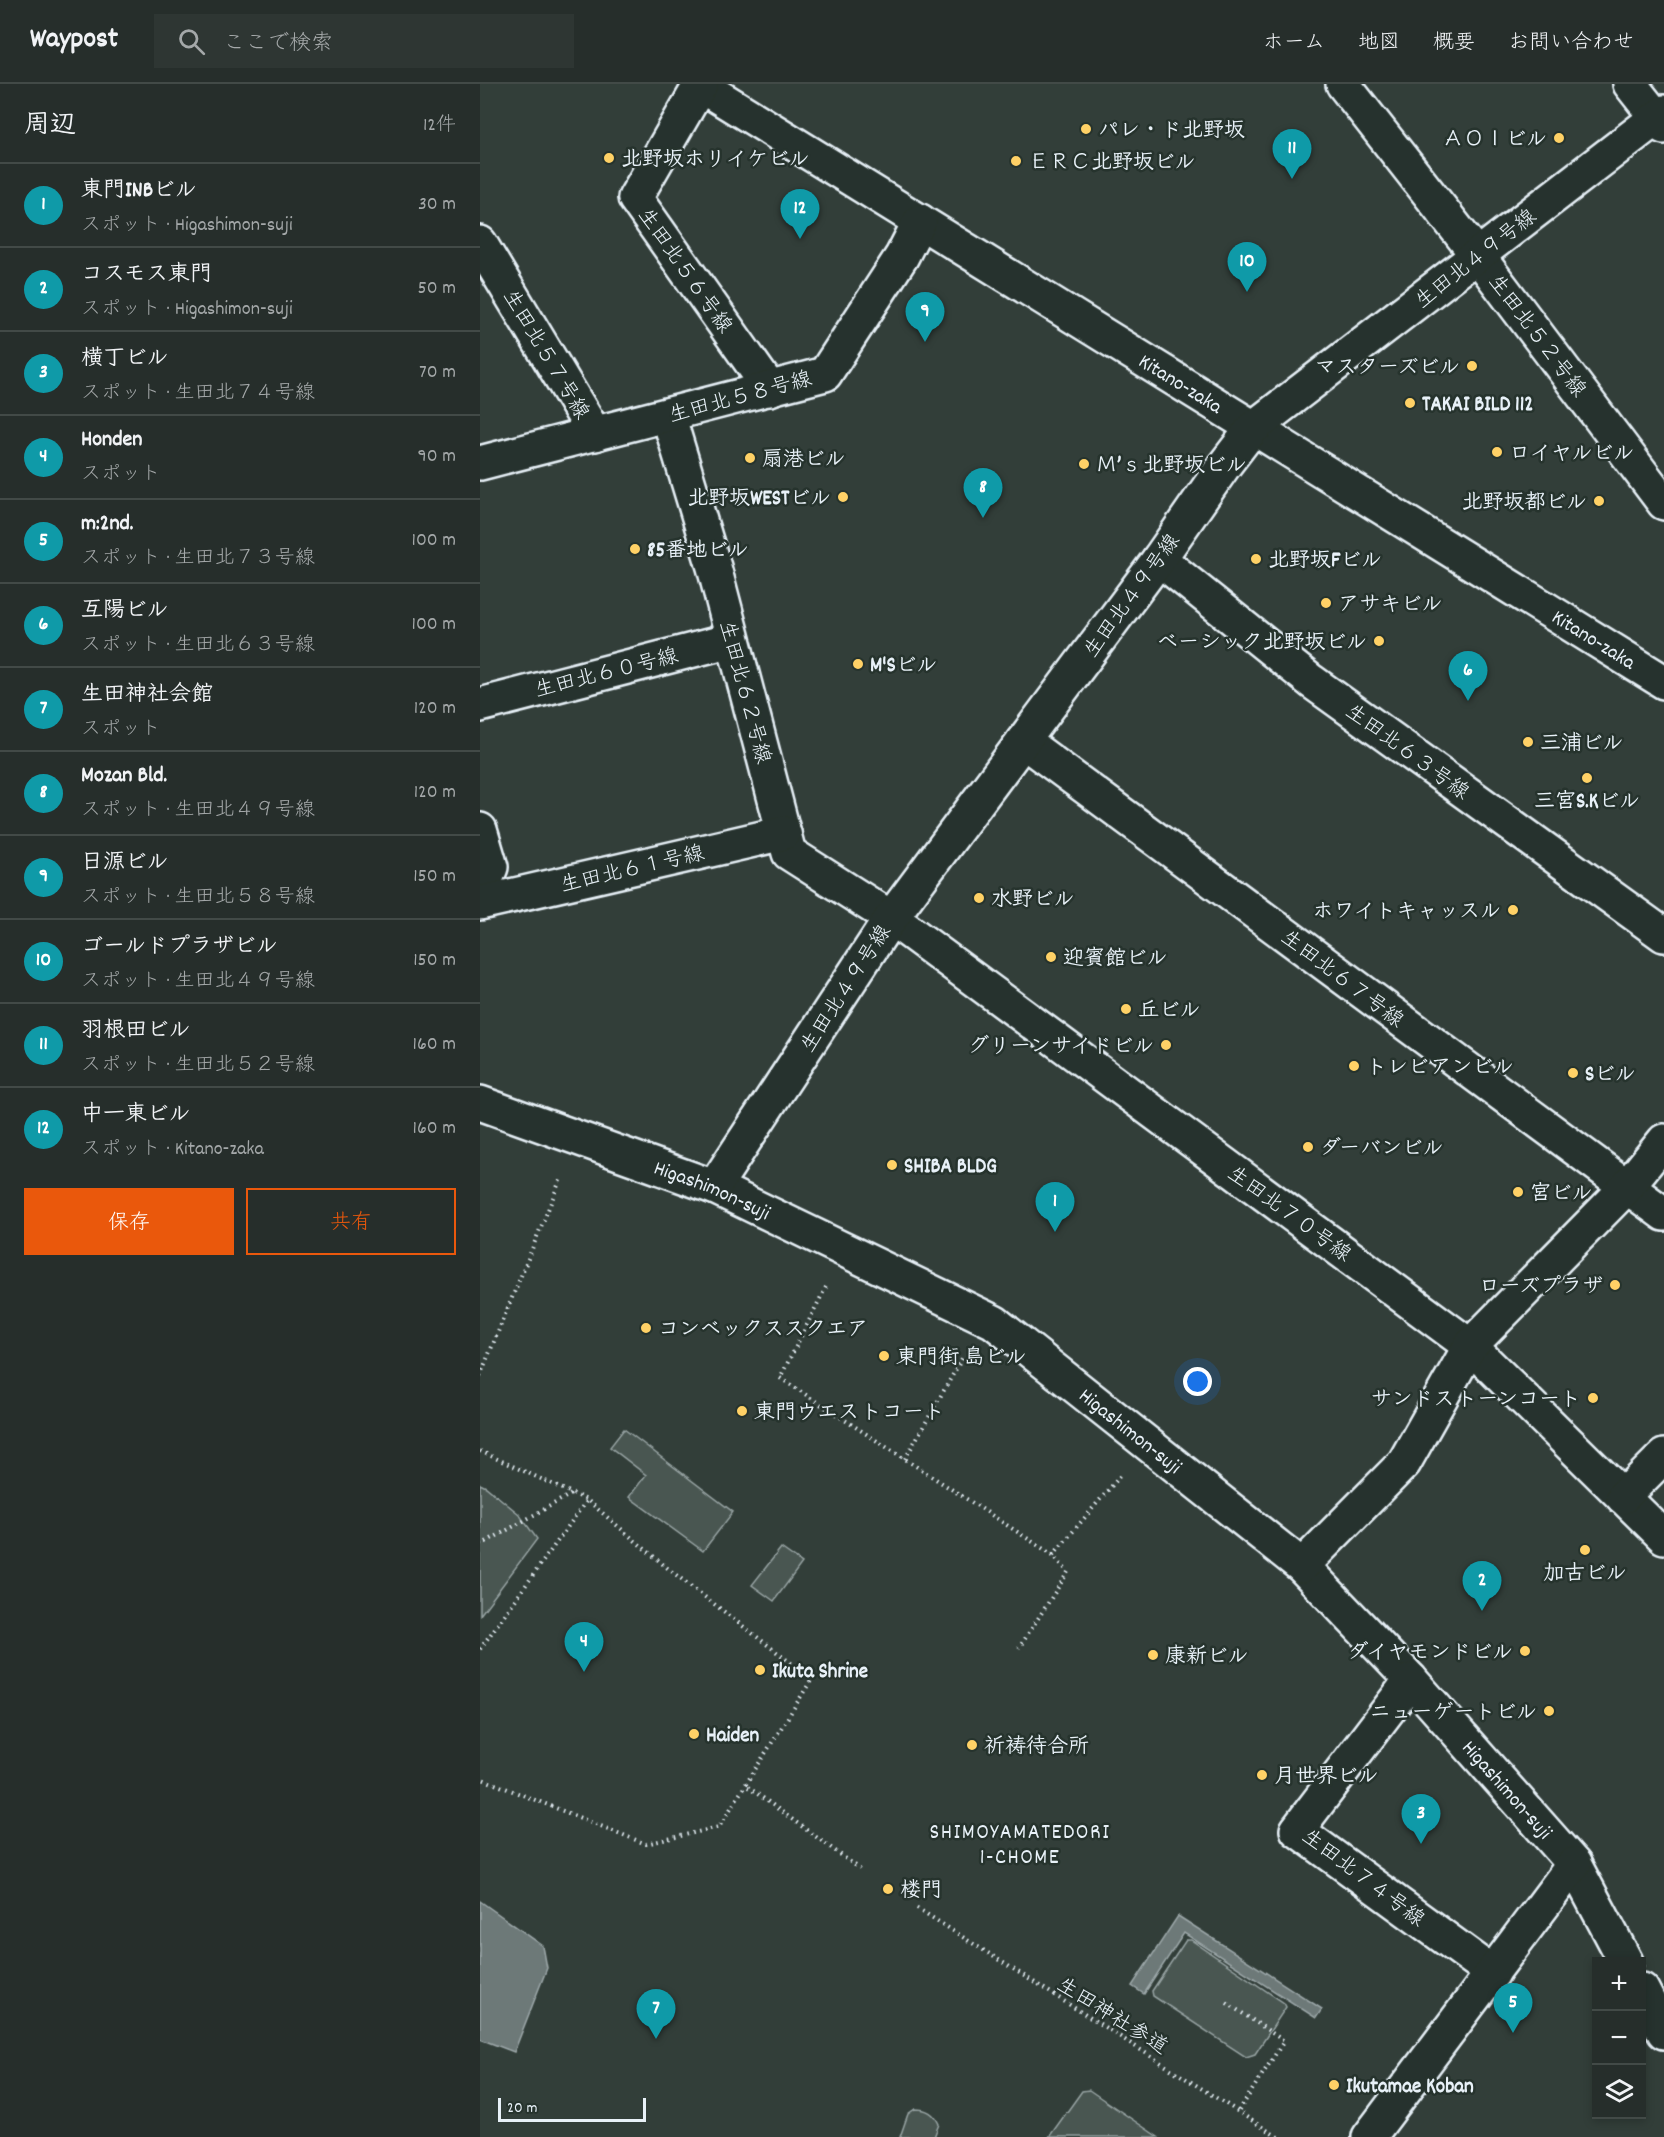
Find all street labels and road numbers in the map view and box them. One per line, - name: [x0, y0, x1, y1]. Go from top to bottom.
- street label: 生田北５６号線: [629, 203, 738, 341]
- street label: 生田北４９号線: [1410, 203, 1544, 317]
- street label: 生田北５２号線: [1479, 269, 1592, 405]
- street label: 生田北５７号線: [494, 285, 595, 426]
- street label: Kitano-zaka: [1132, 348, 1228, 424]
- street label: 生田北５８号線: [666, 365, 816, 432]
- street label: 生田北４９号線: [1078, 528, 1189, 665]
- street label: Kitano-zaka: [1545, 604, 1641, 679]
- street label: 生田北６２号線: [710, 618, 777, 768]
- street label: 生田北６０号線: [532, 643, 682, 707]
- street label: 生田北６３号線: [1338, 698, 1475, 809]
- street label: 生田北６１号線: [558, 840, 708, 902]
- street label: 生田北４９号線: [795, 920, 900, 1059]
- street label: 生田北６７号線: [1273, 924, 1409, 1037]
- street label: Higashimon-suji: [649, 1155, 775, 1230]
- street label: 生田北７０号線: [1220, 1160, 1357, 1271]
- street label: Higashimon-suji: [1071, 1382, 1187, 1483]
- street label: Higashimon-suji: [1453, 1735, 1558, 1848]
- street label: 生田北７４号線: [1294, 1823, 1430, 1936]
- street label: 生田神社参道: [1050, 1971, 1173, 2064]

